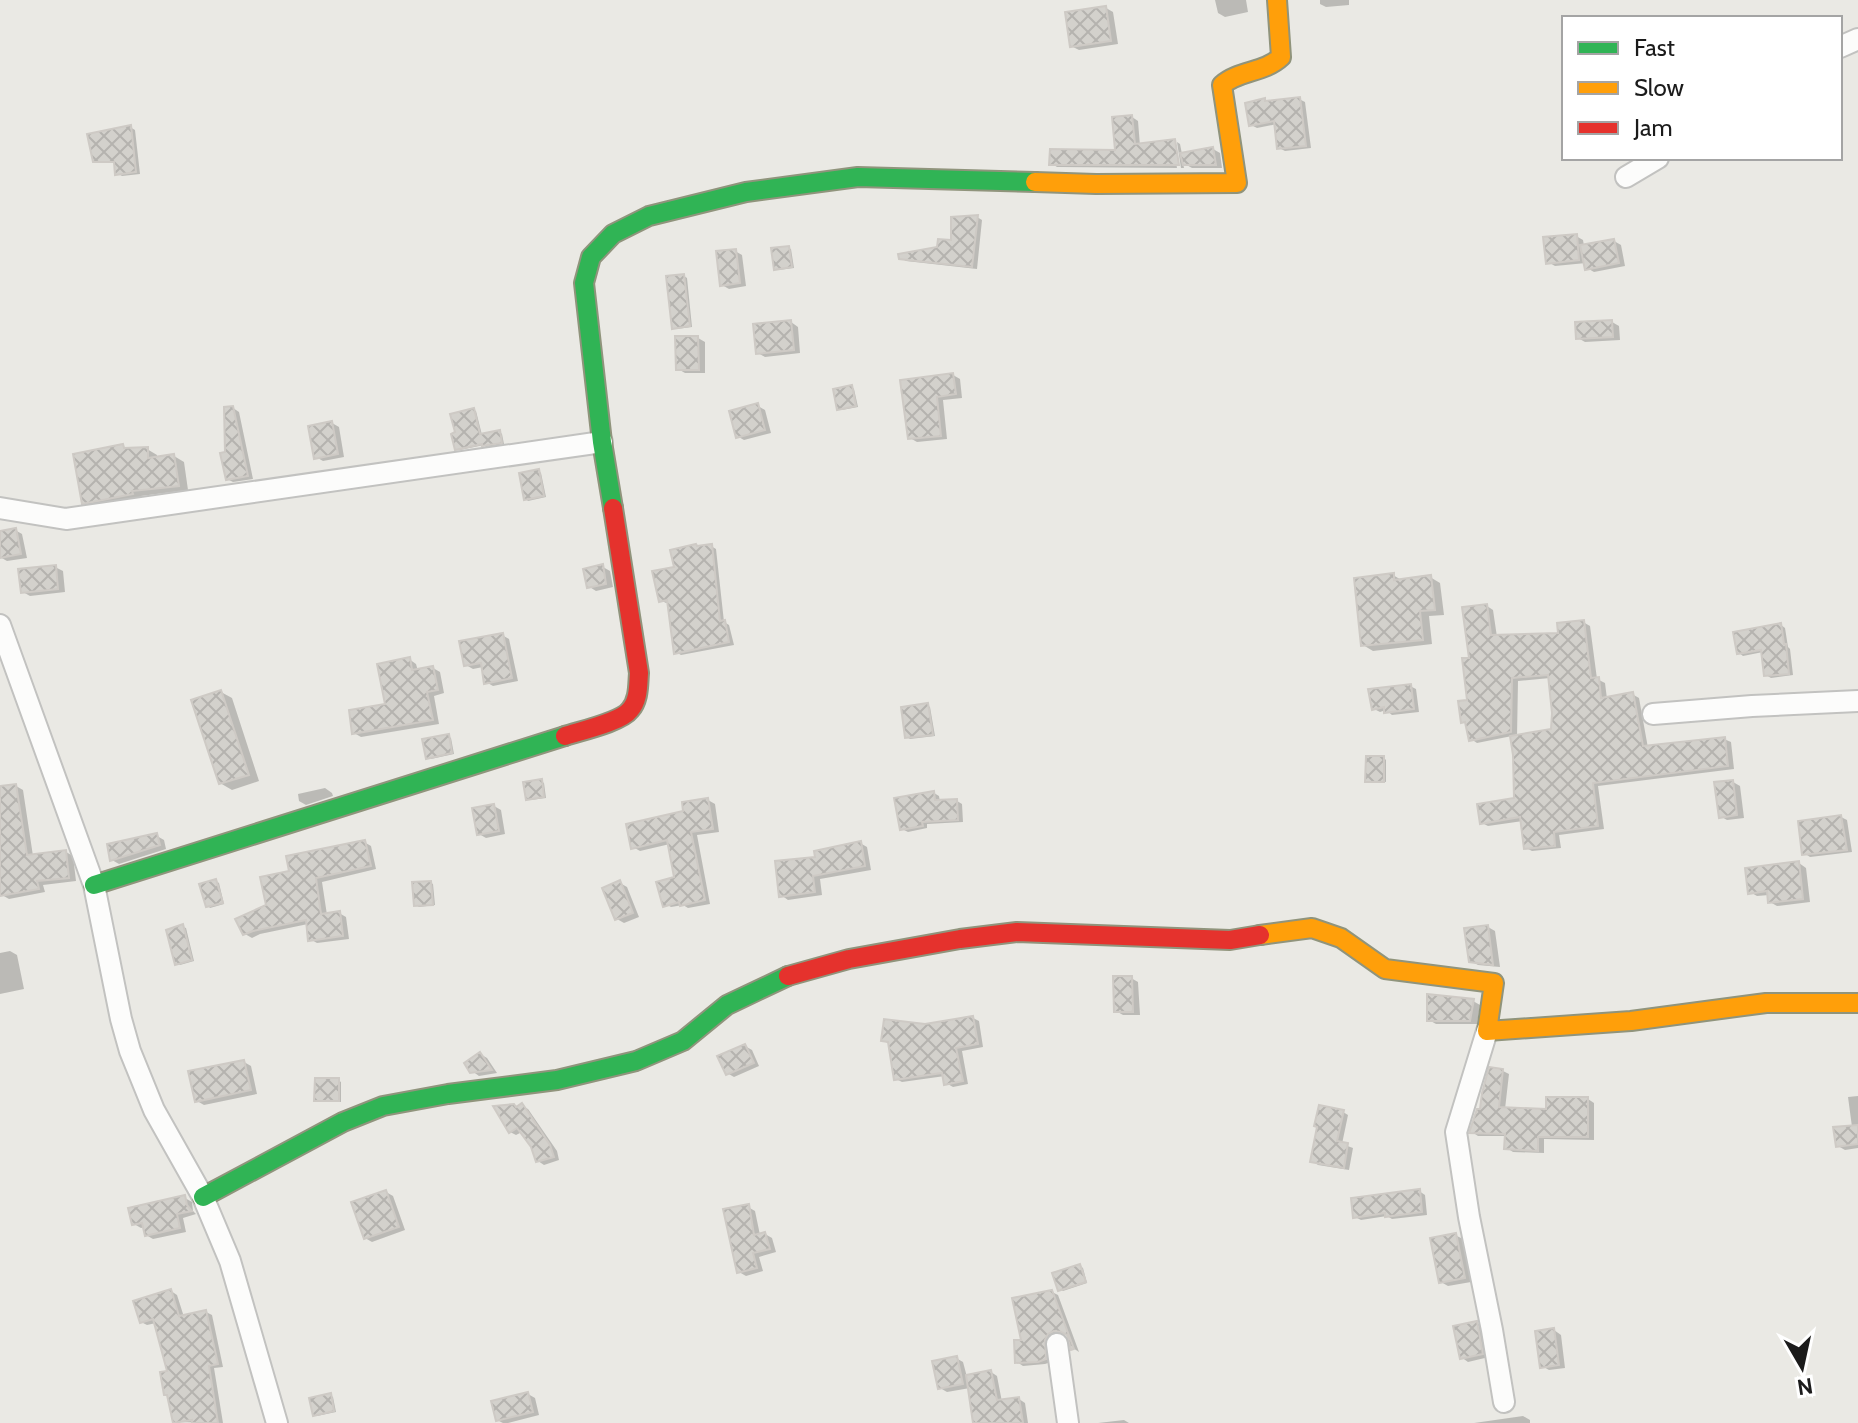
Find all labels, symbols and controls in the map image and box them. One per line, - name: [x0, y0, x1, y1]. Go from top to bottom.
- legend: [1562, 16, 1842, 160]
- text: Fast: [1634, 33, 1675, 62]
- text: Slow: [1634, 73, 1684, 102]
- text: Jam: [1633, 113, 1672, 142]
- north arrow: [1762, 1327, 1842, 1407]
- text: N: [1795, 1372, 1815, 1401]

